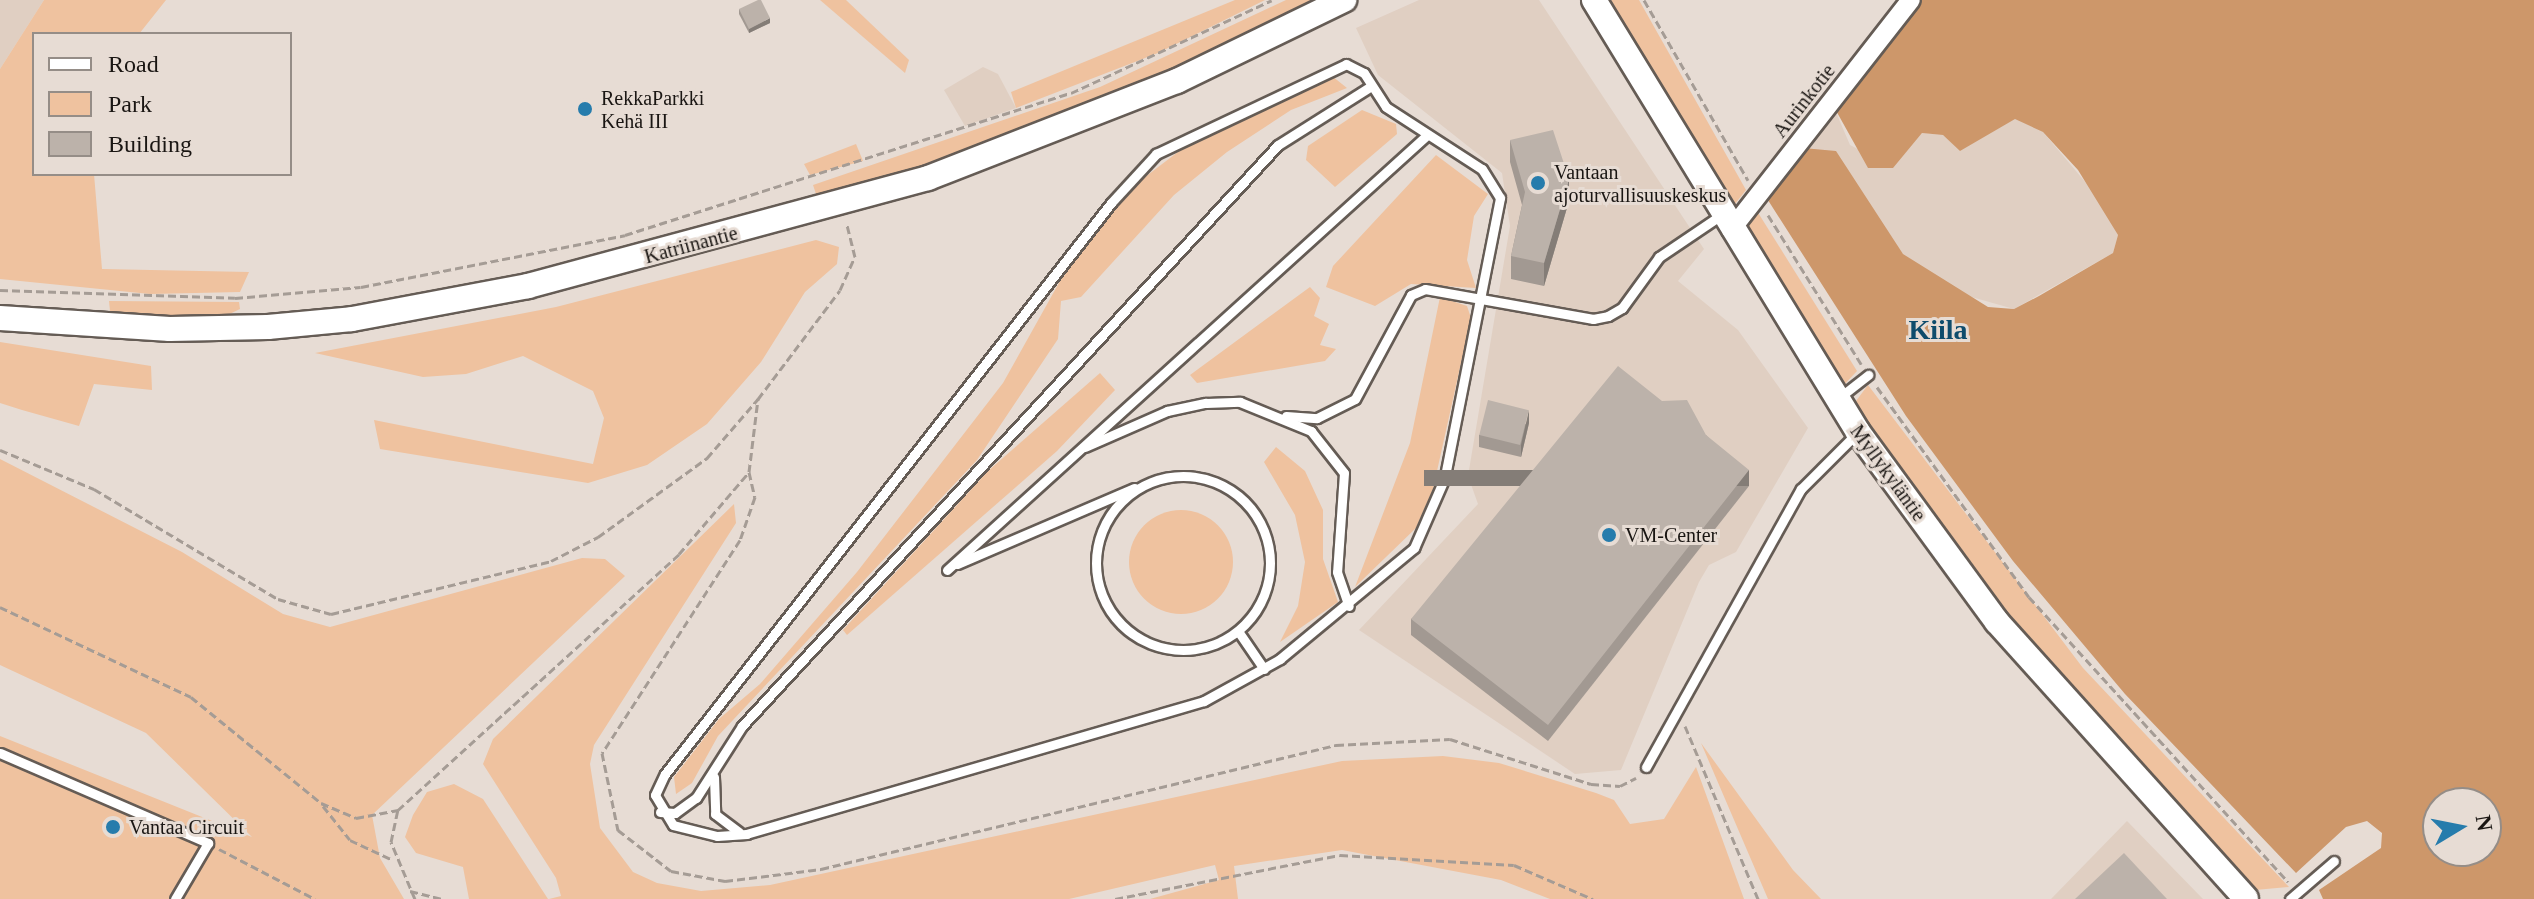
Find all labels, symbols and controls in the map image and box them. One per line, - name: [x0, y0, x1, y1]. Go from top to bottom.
- legend: [32, 32, 292, 176]
- text: Road: [108, 51, 159, 77]
- street label: Aurinkotie: [1768, 59, 1840, 143]
- place label: RekkaParkki Kehä III: [601, 86, 704, 133]
- text: Park: [108, 91, 152, 117]
- marker: RekkaParkki Kehä III: [576, 100, 594, 118]
- text: Building: [108, 131, 192, 157]
- place label: Vantaan ajoturvallisuuskeskus: [1554, 160, 1726, 207]
- marker: Vantaan ajoturvallisuuskeskus: [1529, 174, 1547, 192]
- street label: Katriinantie: [642, 221, 740, 269]
- district label: Kiila: [1908, 313, 1968, 347]
- street label: Myllykyläntie: [1845, 420, 1931, 526]
- place label: VM-Center: [1625, 523, 1717, 547]
- marker: VM-Center: [1600, 526, 1618, 544]
- north arrow: [2422, 787, 2502, 867]
- text: N: [2470, 813, 2498, 833]
- place label: Vantaa Circuit: [129, 815, 244, 839]
- marker: Vantaa Circuit: [104, 818, 122, 836]

